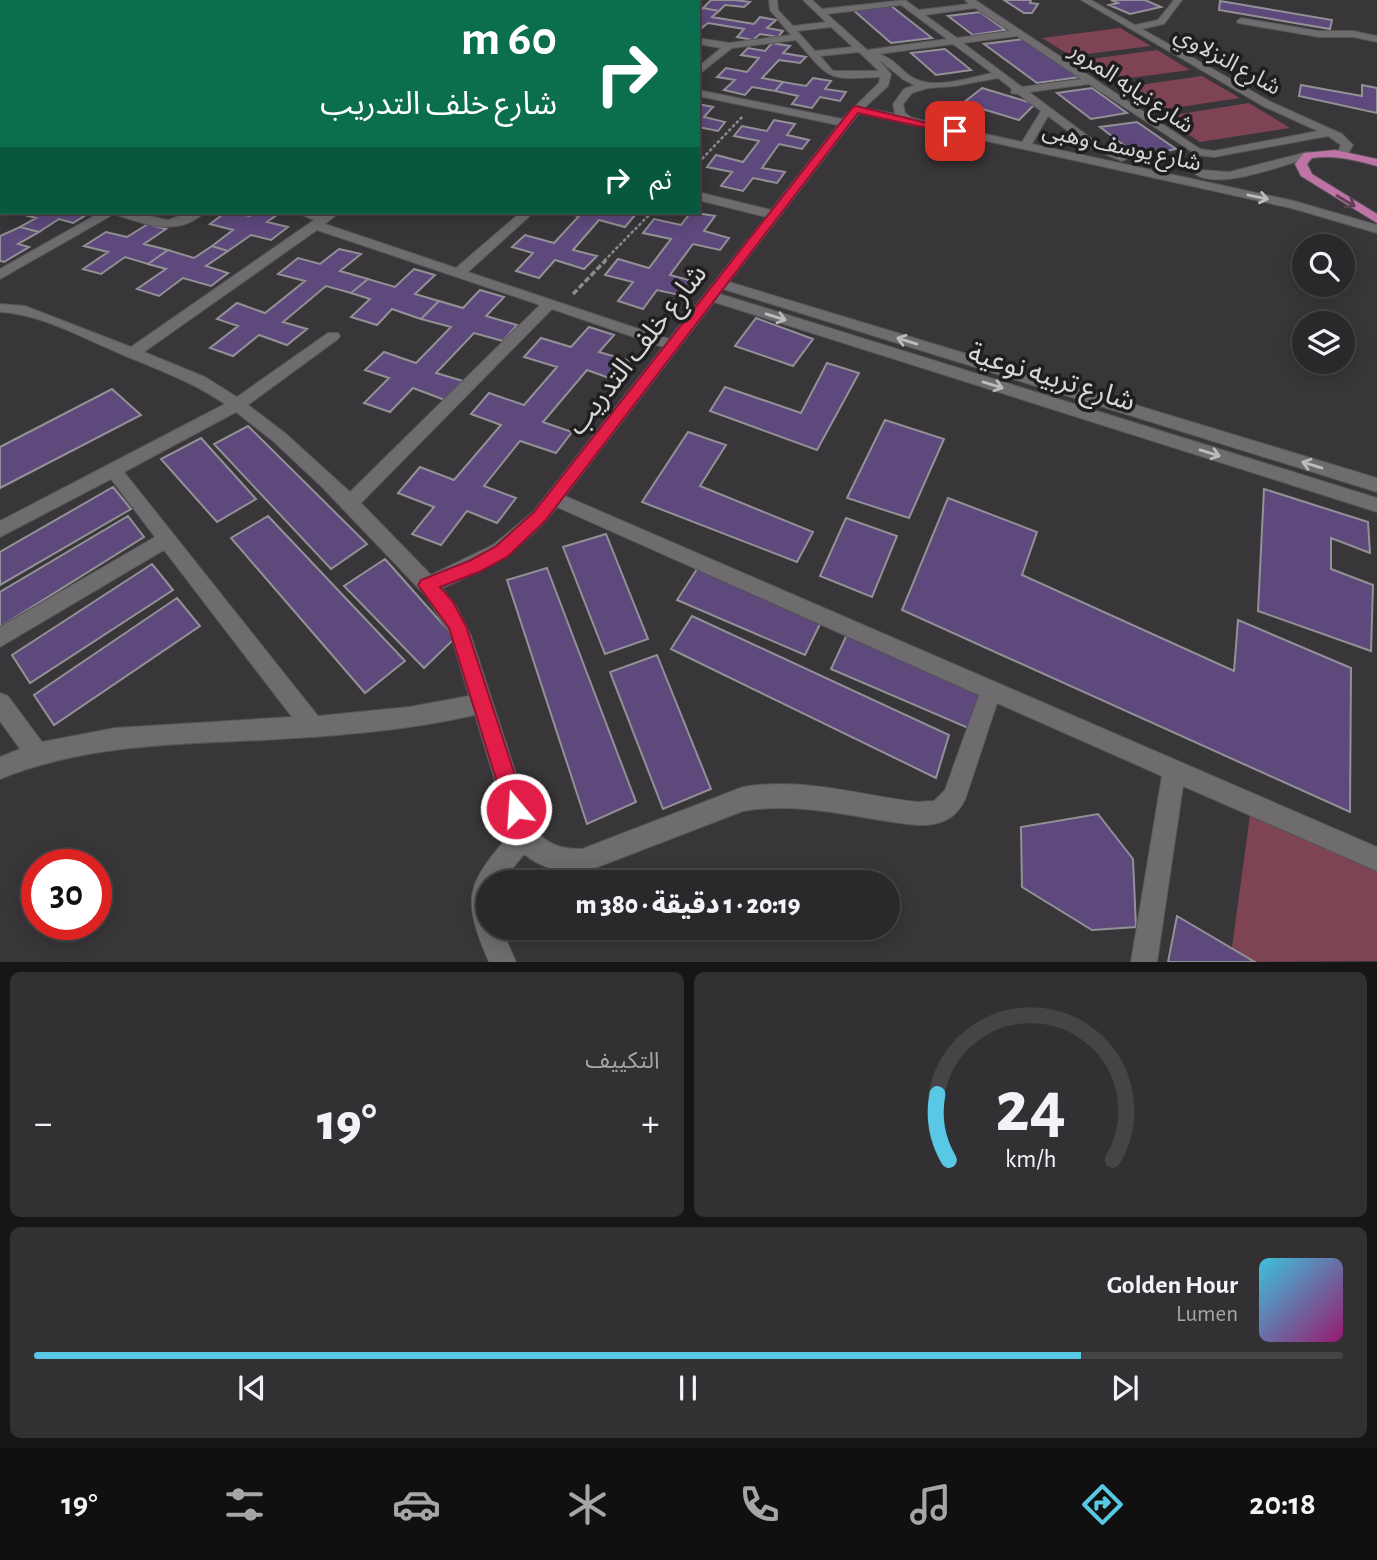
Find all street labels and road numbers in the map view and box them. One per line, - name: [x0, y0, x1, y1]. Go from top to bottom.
- street label: شارع النزلاوي: [1168, 23, 1284, 104]
- street label: شارع نيابه المرور: [1062, 38, 1197, 141]
- street label: شارع يوسف وهبى: [1039, 119, 1203, 179]
- street label: شارع خلف التدريب: [563, 260, 716, 444]
- street label: شارع تربيه نوعية: [963, 339, 1138, 421]

